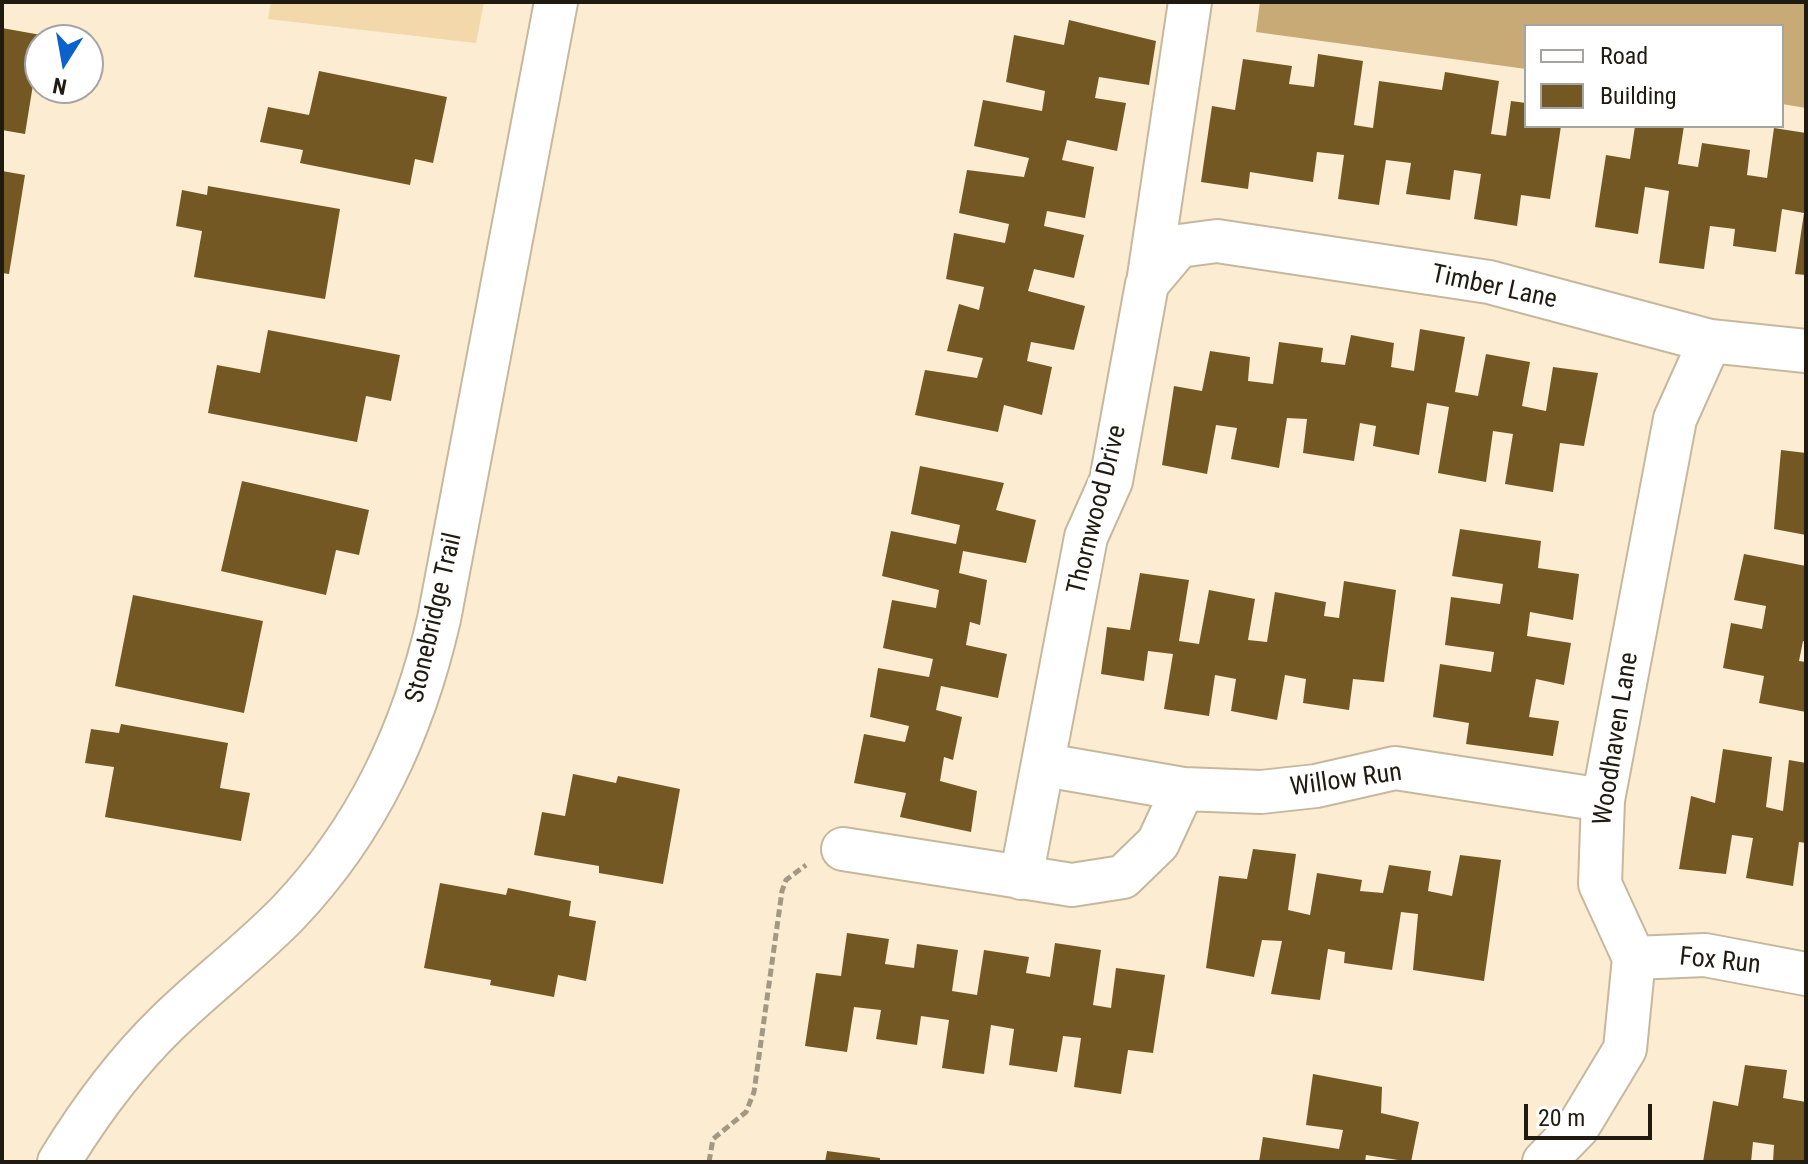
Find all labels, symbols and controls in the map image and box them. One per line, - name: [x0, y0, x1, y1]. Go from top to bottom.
- north arrow: [24, 24, 104, 104]
- legend: [1524, 24, 1784, 128]
- text: Road: [1600, 42, 1648, 70]
- text: N: [51, 73, 69, 100]
- text: Building: [1600, 82, 1677, 110]
- street label: Timber Lane: [1428, 259, 1560, 317]
- street label: Thornwood Drive: [1062, 422, 1134, 598]
- street label: Stonebridge Trail: [400, 530, 470, 706]
- street label: Woodhaven Lane: [1588, 650, 1646, 828]
- street label: Willow Run: [1288, 758, 1404, 804]
- street label: Fox Run: [1678, 942, 1762, 982]
- scale bar: [1528, 1088, 1656, 1138]
- text: 20 m: [1538, 1104, 1585, 1132]

